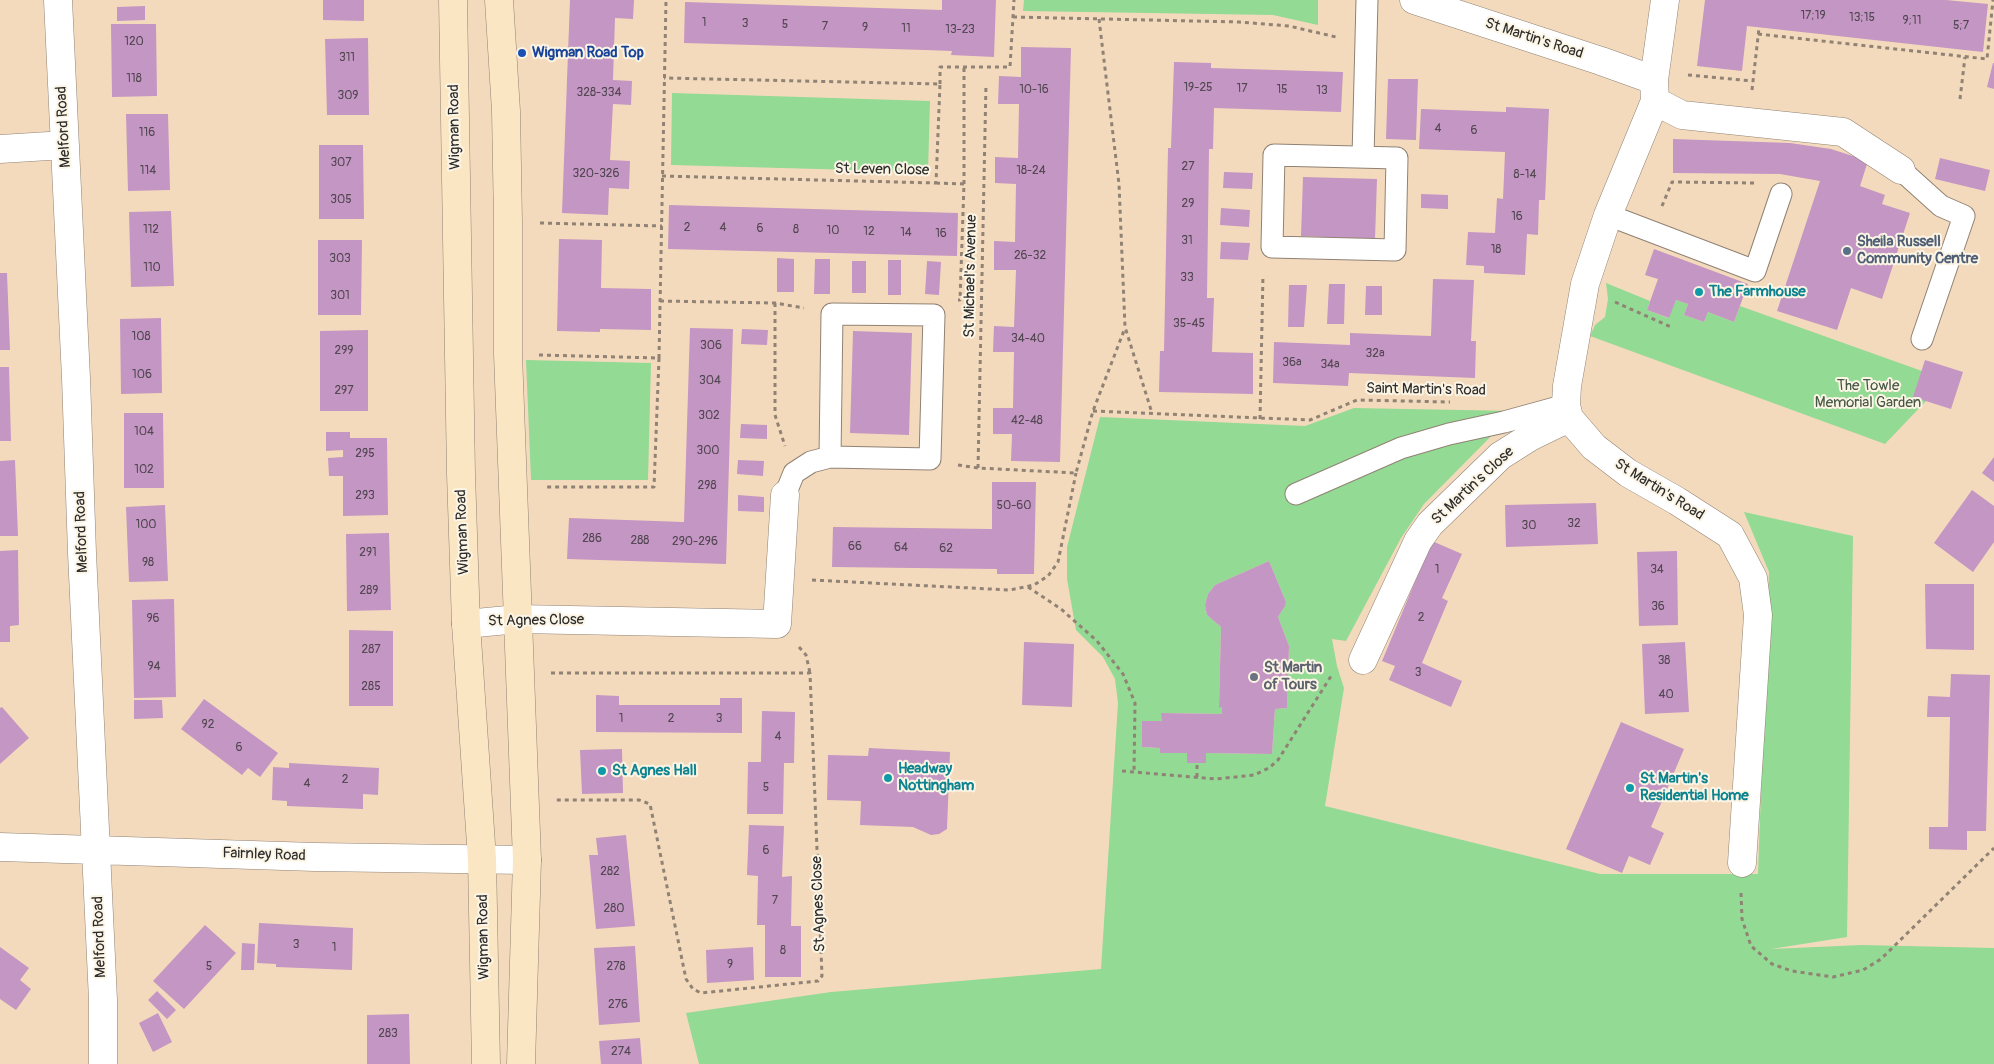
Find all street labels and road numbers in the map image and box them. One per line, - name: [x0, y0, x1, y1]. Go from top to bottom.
- street label: St Martin's Road: [1483, 15, 1585, 63]
- street label: Wigman Road: [445, 84, 465, 170]
- street label: Melford Road: [53, 86, 75, 168]
- street label: St Leven Close: [835, 160, 929, 180]
- street label: St Michael's Avenue: [961, 214, 981, 338]
- street label: Saint Martin's Road: [1366, 380, 1486, 400]
- street label: St Martin's Close: [1428, 443, 1518, 529]
- street label: St Martin's Road: [1611, 455, 1707, 525]
- street label: Wigman Road: [453, 489, 473, 575]
- street label: Melford Road: [72, 491, 92, 573]
- street label: St Agnes Close: [488, 611, 584, 631]
- street label: Fairnley Road: [222, 845, 306, 865]
- street label: St Agnes Close: [808, 856, 830, 952]
- street label: Wigman Road: [474, 894, 494, 980]
- street label: Melford Road: [90, 896, 110, 978]

